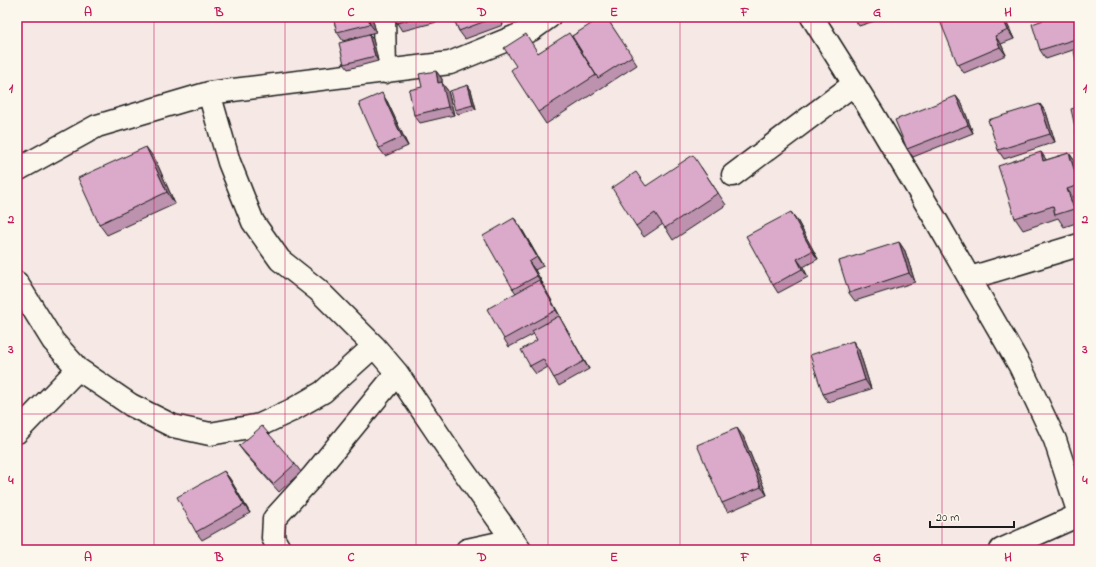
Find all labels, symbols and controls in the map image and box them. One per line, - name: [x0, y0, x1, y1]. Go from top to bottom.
- text: A: [84, 3, 92, 22]
- text: B: [214, 3, 224, 22]
- text: C: [347, 3, 355, 22]
- text: D: [476, 3, 487, 22]
- text: E: [610, 3, 618, 22]
- text: F: [740, 3, 750, 22]
- text: G: [873, 3, 881, 22]
- text: H: [1004, 3, 1012, 22]
- text: 1: [9, 79, 14, 98]
- text: 1: [1083, 79, 1088, 98]
- text: 2: [7, 210, 15, 229]
- text: 2: [1081, 210, 1089, 229]
- text: 3: [7, 340, 14, 359]
- text: 3: [1081, 340, 1088, 359]
- text: 4: [7, 471, 14, 490]
- text: 4: [1081, 471, 1088, 490]
- scale bar: [930, 503, 1014, 529]
- text: 20 m: [936, 509, 959, 527]
- text: A: [84, 548, 92, 567]
- text: B: [214, 548, 224, 567]
- text: C: [347, 548, 355, 567]
- text: D: [476, 548, 487, 567]
- text: E: [610, 548, 618, 567]
- text: F: [740, 548, 750, 567]
- text: G: [873, 548, 881, 567]
- text: H: [1004, 548, 1012, 567]

